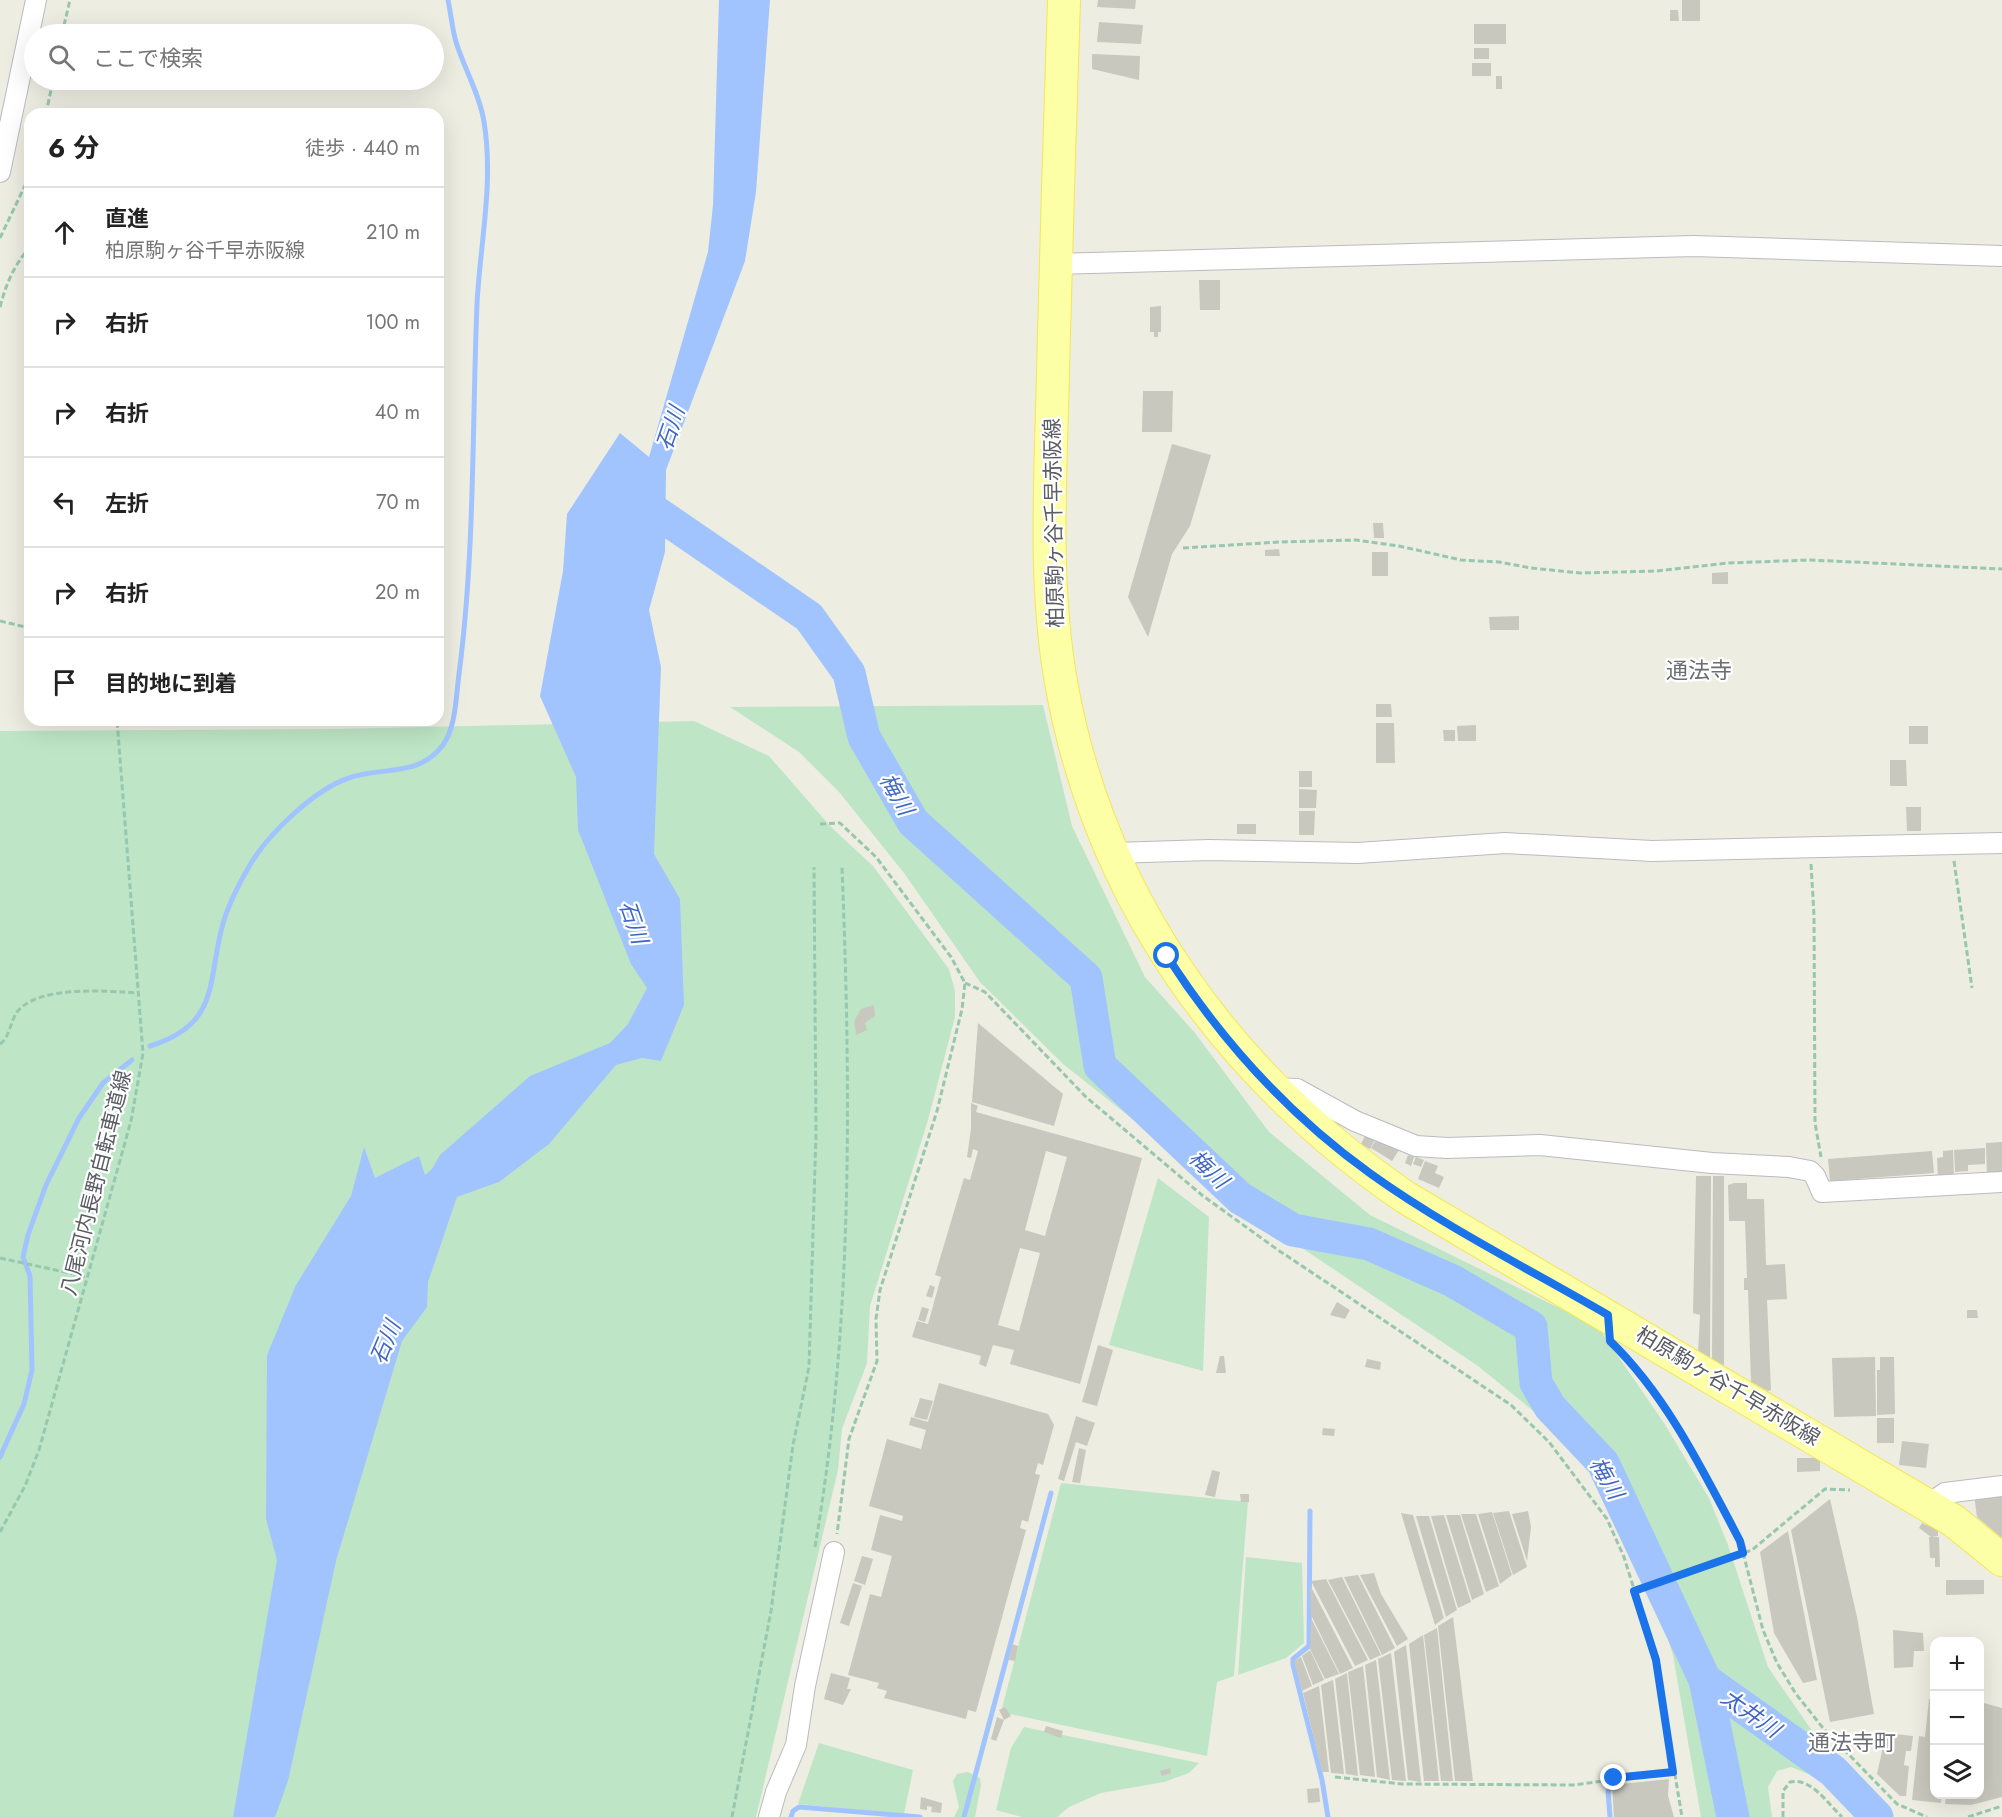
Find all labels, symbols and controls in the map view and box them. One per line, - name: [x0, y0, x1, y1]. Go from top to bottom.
- search box: [24, 24, 444, 90]
- icon: search: [45, 41, 78, 74]
- text: ここで検索: [93, 42, 203, 74]
- text: 6 分: [48, 129, 99, 167]
- text: 徒歩 · 440 m: [305, 134, 420, 163]
- text: 直進: [105, 202, 149, 234]
- icon: ahead: [48, 216, 81, 249]
- text: 210 m: [366, 218, 420, 247]
- text: 柏原駒ヶ谷千早赤阪線: [105, 236, 305, 265]
- icon: right: [48, 306, 81, 339]
- text: 右折: [105, 307, 149, 339]
- text: 100 m: [365, 308, 420, 337]
- icon: right: [48, 396, 81, 429]
- text: 右折: [105, 397, 149, 429]
- text: 40 m: [375, 398, 420, 427]
- water label: 石川: [648, 400, 693, 454]
- street label: 柏原駒ヶ谷千早赤阪線: [1037, 418, 1071, 628]
- icon: left: [48, 486, 81, 519]
- text: 左折: [105, 487, 149, 519]
- text: 70 m: [376, 488, 420, 517]
- icon: right: [48, 576, 81, 609]
- text: 右折: [105, 577, 149, 609]
- text: 20 m: [375, 578, 420, 607]
- district label: 通法寺: [1666, 654, 1732, 686]
- icon: arrive: [48, 666, 81, 699]
- text: 目的地に到着: [105, 667, 237, 699]
- water label: 梅川: [872, 767, 923, 823]
- water label: 石川: [612, 896, 657, 950]
- route start: [1153, 942, 1179, 968]
- street label: 八尾河内長野自転車道線: [54, 1067, 138, 1299]
- water label: 梅川: [1182, 1142, 1237, 1197]
- water label: 石川: [362, 1314, 409, 1369]
- street label: 柏原駒ヶ谷千早赤阪線: [1630, 1319, 1826, 1453]
- water label: 梅川: [1582, 1451, 1633, 1507]
- map controls: [1930, 1637, 1984, 1799]
- button: +: [1930, 1637, 1984, 1691]
- water label: 太井川: [1715, 1681, 1789, 1746]
- button: −: [1930, 1691, 1984, 1745]
- district label: 通法寺町: [1808, 1726, 1896, 1758]
- button: layers: [1930, 1745, 1984, 1799]
- route end: [1600, 1764, 1626, 1790]

